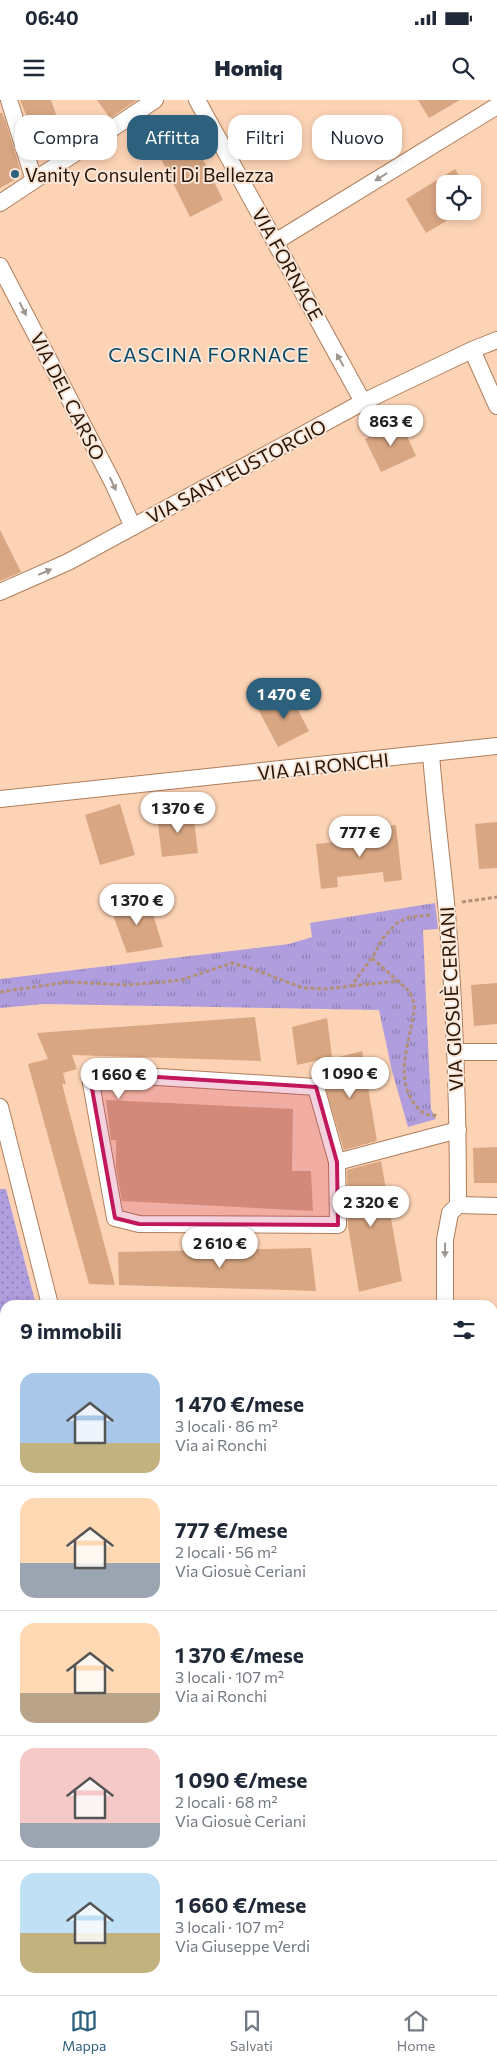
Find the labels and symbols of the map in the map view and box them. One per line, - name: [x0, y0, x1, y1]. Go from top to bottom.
- place label: Vanity Consulenti Di Bellezza: [25, 163, 274, 186]
- marker: Vanity Consulenti Di Bellezza: [9, 168, 21, 180]
- one-way arrow: [374, 172, 387, 182]
- street label: VIA FORNACE: [248, 204, 328, 324]
- one-way arrow: [18, 302, 27, 316]
- street label: VIA DEL CARSO: [26, 328, 110, 464]
- district label: CASCINA FORNACE: [108, 342, 310, 366]
- one-way arrow: [336, 352, 344, 367]
- pin: 863 €: [356, 404, 426, 447]
- street label: VIA SANT'EUSTORGIO: [142, 414, 330, 528]
- one-way arrow: [110, 477, 118, 491]
- one-way arrow: [38, 568, 52, 576]
- pin: 1 470 €: [238, 678, 330, 720]
- street label: VIA AI RONCHI: [256, 748, 390, 784]
- pin: 1 370 €: [132, 792, 224, 834]
- pin: 777 €: [325, 816, 395, 858]
- pin: 1 370 €: [91, 884, 183, 926]
- street label: VIA GIOSUÈ CERIANI: [435, 906, 467, 1092]
- pin: 1 090 €: [304, 1056, 396, 1099]
- pin: 1 660 €: [73, 1058, 165, 1100]
- pin: 2 320 €: [325, 1186, 417, 1228]
- pin: 2 610 €: [174, 1226, 266, 1269]
- one-way arrow: [441, 1243, 449, 1259]

